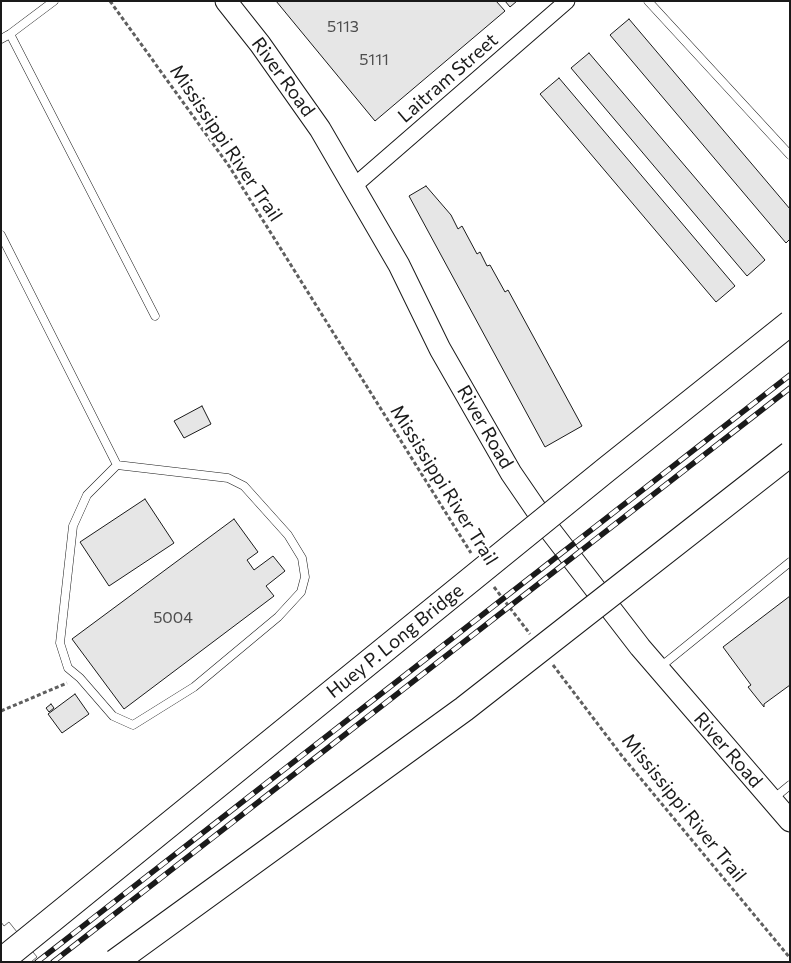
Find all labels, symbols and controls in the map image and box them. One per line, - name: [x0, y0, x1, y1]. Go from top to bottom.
- house number: 5113: [327, 17, 359, 37]
- street label: Laitram Street: [393, 28, 503, 128]
- street label: River Road: [247, 33, 319, 121]
- house number: 5111: [359, 50, 389, 70]
- street label: Mississippi River Trail: [165, 60, 287, 226]
- street label: River Road: [452, 381, 518, 473]
- street label: Mississippi River Trail: [386, 401, 502, 569]
- street label: Huey P. Long Bridge: [322, 579, 468, 703]
- house number: 5004: [153, 608, 193, 628]
- street label: River Road: [689, 708, 767, 792]
- street label: Mississippi River Trail: [617, 729, 751, 887]

